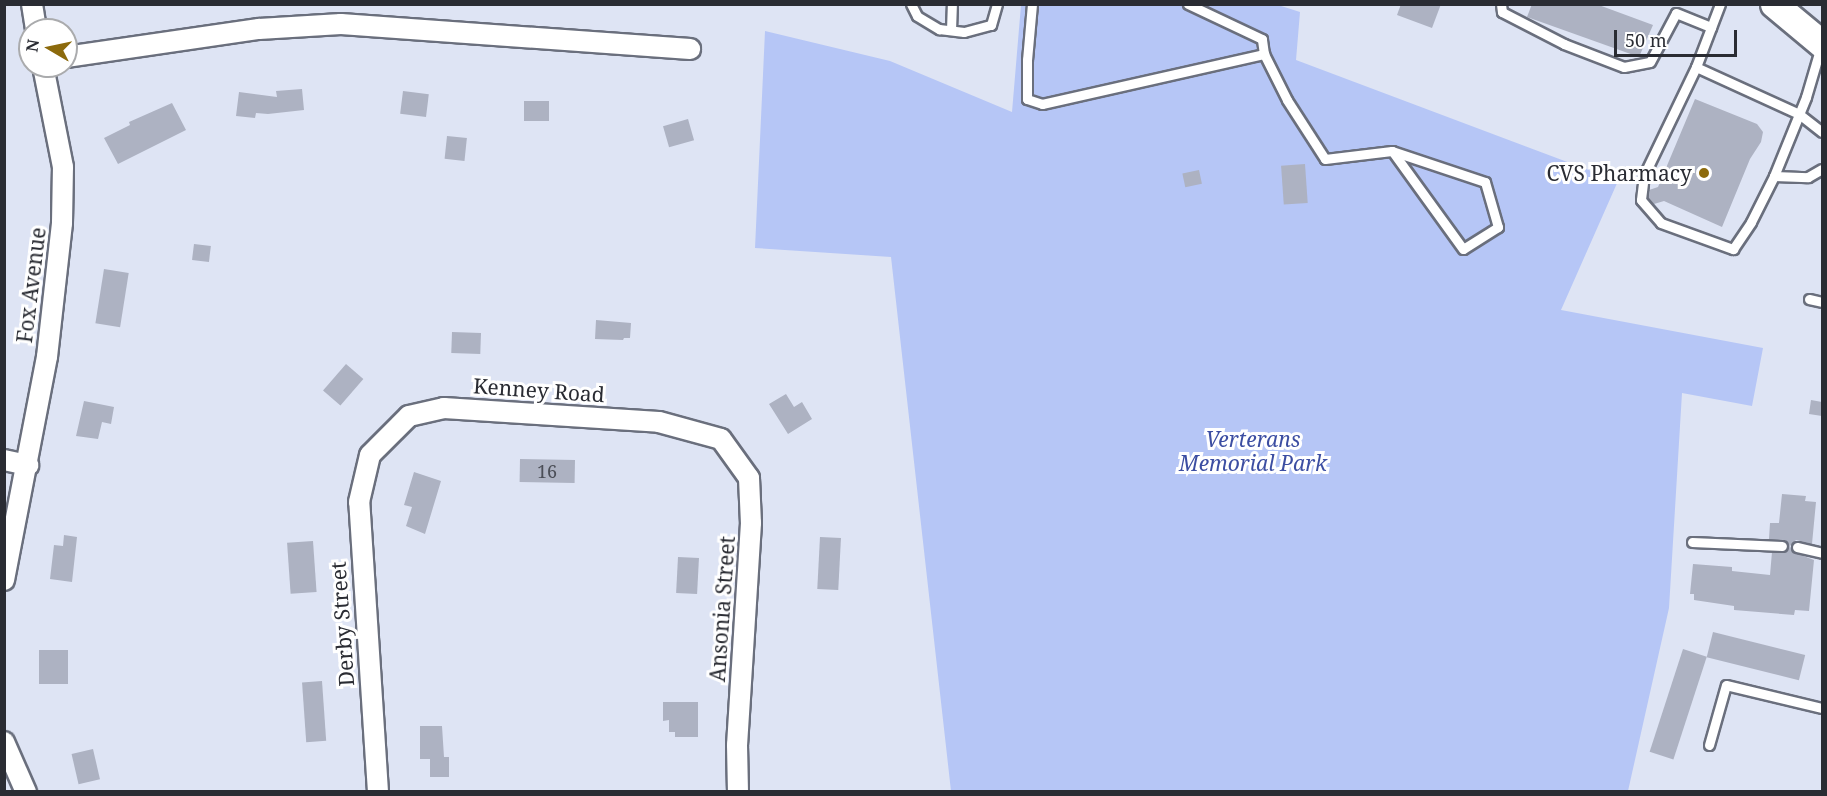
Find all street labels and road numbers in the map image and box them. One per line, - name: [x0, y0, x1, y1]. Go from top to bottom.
- street label: Fox Avenue: [11, 226, 51, 344]
- street label: Kenney Road: [472, 373, 606, 407]
- street label: Ansonia Street: [704, 535, 740, 683]
- street label: Derby Street: [325, 561, 359, 687]

